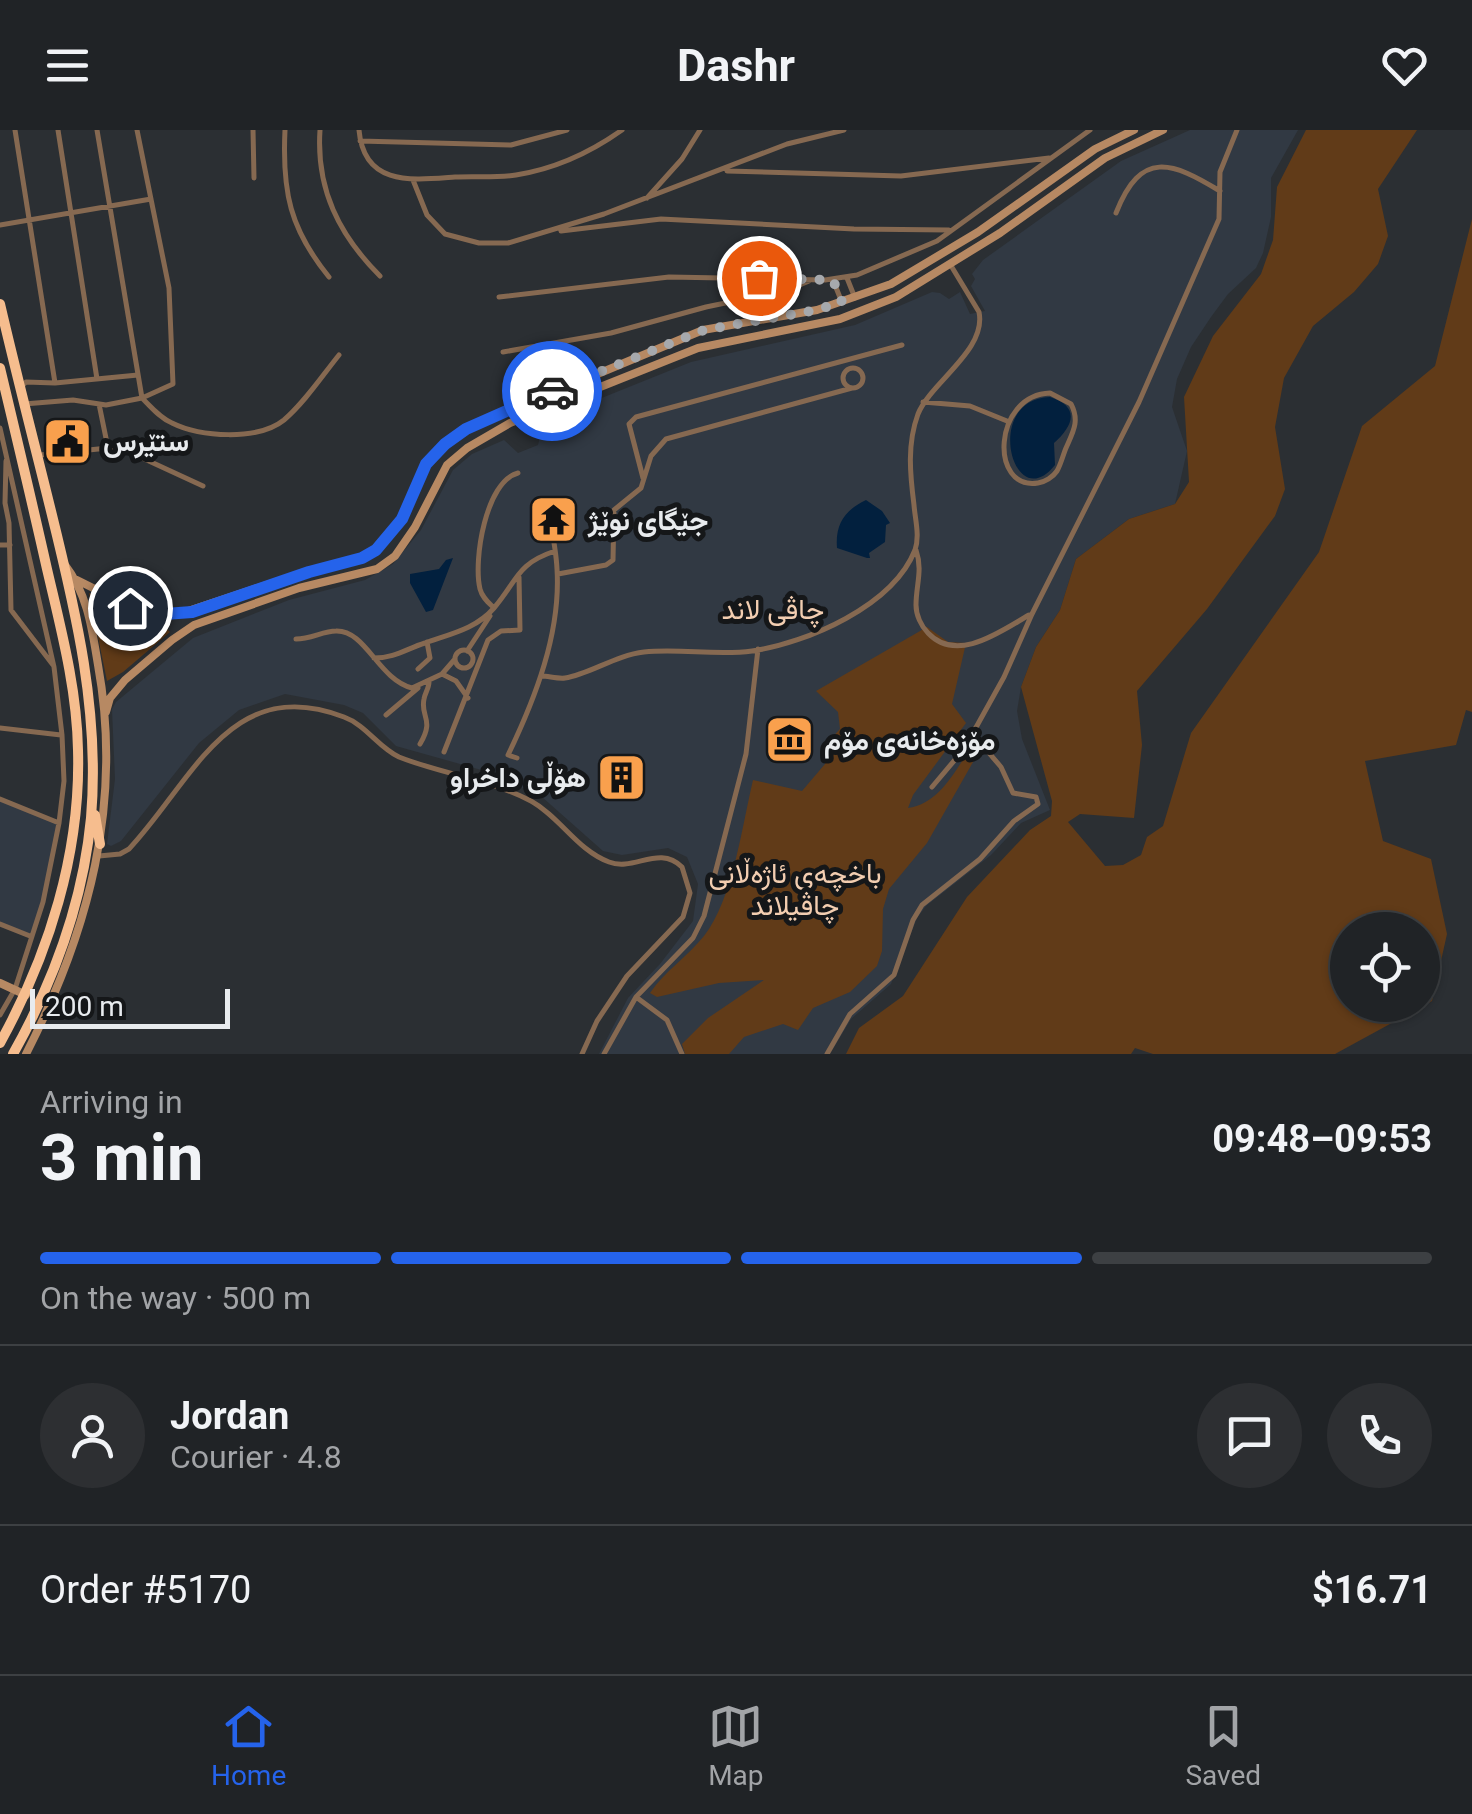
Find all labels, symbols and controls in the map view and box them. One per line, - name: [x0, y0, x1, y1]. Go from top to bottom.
- icon: menu: [40, 38, 95, 93]
- icon: heart: [1377, 38, 1432, 93]
- text: Dashr: [677, 39, 795, 92]
- pin: [717, 236, 802, 321]
- icon: bag: [732, 251, 787, 306]
- courier: [502, 341, 602, 441]
- icon: car: [525, 364, 580, 419]
- public building icon: ستێرس: [42, 415, 94, 467]
- place label: ستێرس: [103, 425, 189, 459]
- temple icon: جێگای نوێژ: [527, 494, 579, 546]
- place label: جێگای نوێژ: [587, 504, 708, 538]
- pin: [88, 566, 173, 651]
- icon: home: [103, 581, 158, 636]
- park label: چاڤی لاند: [722, 593, 824, 628]
- museum icon: مۆزەخانەی مۆم: [763, 714, 815, 766]
- place label: مۆزەخانەی مۆم: [824, 724, 996, 759]
- building icon: هۆڵی داخراو: [595, 751, 647, 803]
- place label: هۆڵی داخراو: [450, 761, 586, 795]
- park label: باخچەی ئاژەڵانی چاڤیلاند: [708, 857, 882, 924]
- map controls: [1330, 912, 1440, 1022]
- button: locate: [1330, 912, 1440, 1022]
- scale bar: [30, 984, 230, 1028]
- text: 200 m: [45, 990, 124, 1023]
- text: Arriving in: [40, 1083, 183, 1121]
- text: 09:48–09:53: [1212, 1117, 1432, 1161]
- text: 3 min: [40, 1120, 203, 1196]
- text: On the way · 500 m: [40, 1279, 311, 1317]
- button: person: [40, 1383, 145, 1488]
- button: chat: [1197, 1383, 1302, 1488]
- button: phone: [1327, 1383, 1432, 1488]
- text: Jordan: [170, 1394, 289, 1438]
- text: Courier · 4.8: [170, 1438, 342, 1476]
- text: Order #5170: [40, 1568, 251, 1612]
- text: $16.71: [1312, 1568, 1432, 1612]
- tab: Home: [211, 1699, 286, 1792]
- tab: Map: [708, 1699, 764, 1792]
- tab: Saved: [1185, 1699, 1261, 1792]

